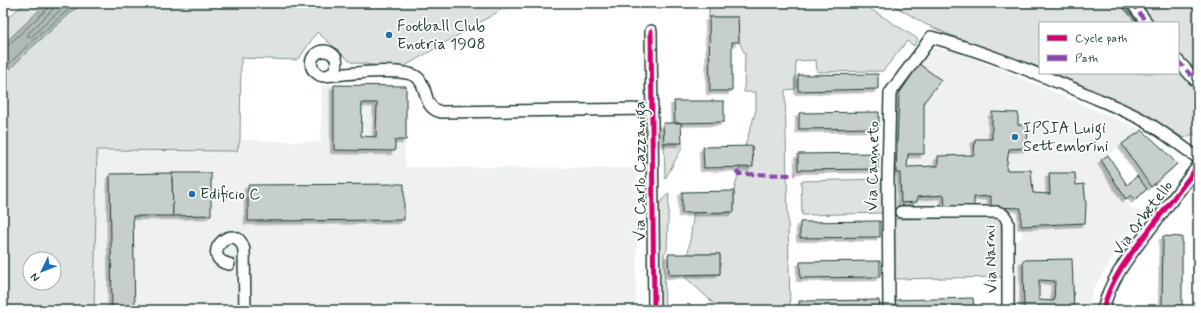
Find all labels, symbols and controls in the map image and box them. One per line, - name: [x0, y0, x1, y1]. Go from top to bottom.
- place label: Football Club Enotria 1908: [397, 16, 485, 55]
- legend: [1039, 22, 1179, 74]
- marker: Football Club Enotria 1908: [384, 30, 394, 40]
- text: Cycle path: [1075, 31, 1127, 47]
- text: Path: [1075, 51, 1098, 67]
- street label: Via Carlo Cazzaniga: [630, 101, 652, 241]
- place label: IPSIA Luigi Settembrini: [1023, 118, 1109, 157]
- street label: Via Canneto: [862, 121, 884, 211]
- marker: IPSIA Luigi Settembrini: [1010, 132, 1020, 142]
- street label: Via Orbetello: [1108, 176, 1178, 260]
- place label: Edificio C: [200, 184, 261, 205]
- marker: Edificio C: [187, 189, 197, 199]
- street label: Via Narni: [979, 224, 1003, 293]
- north arrow: [22, 251, 62, 291]
- text: N: [28, 270, 43, 285]

